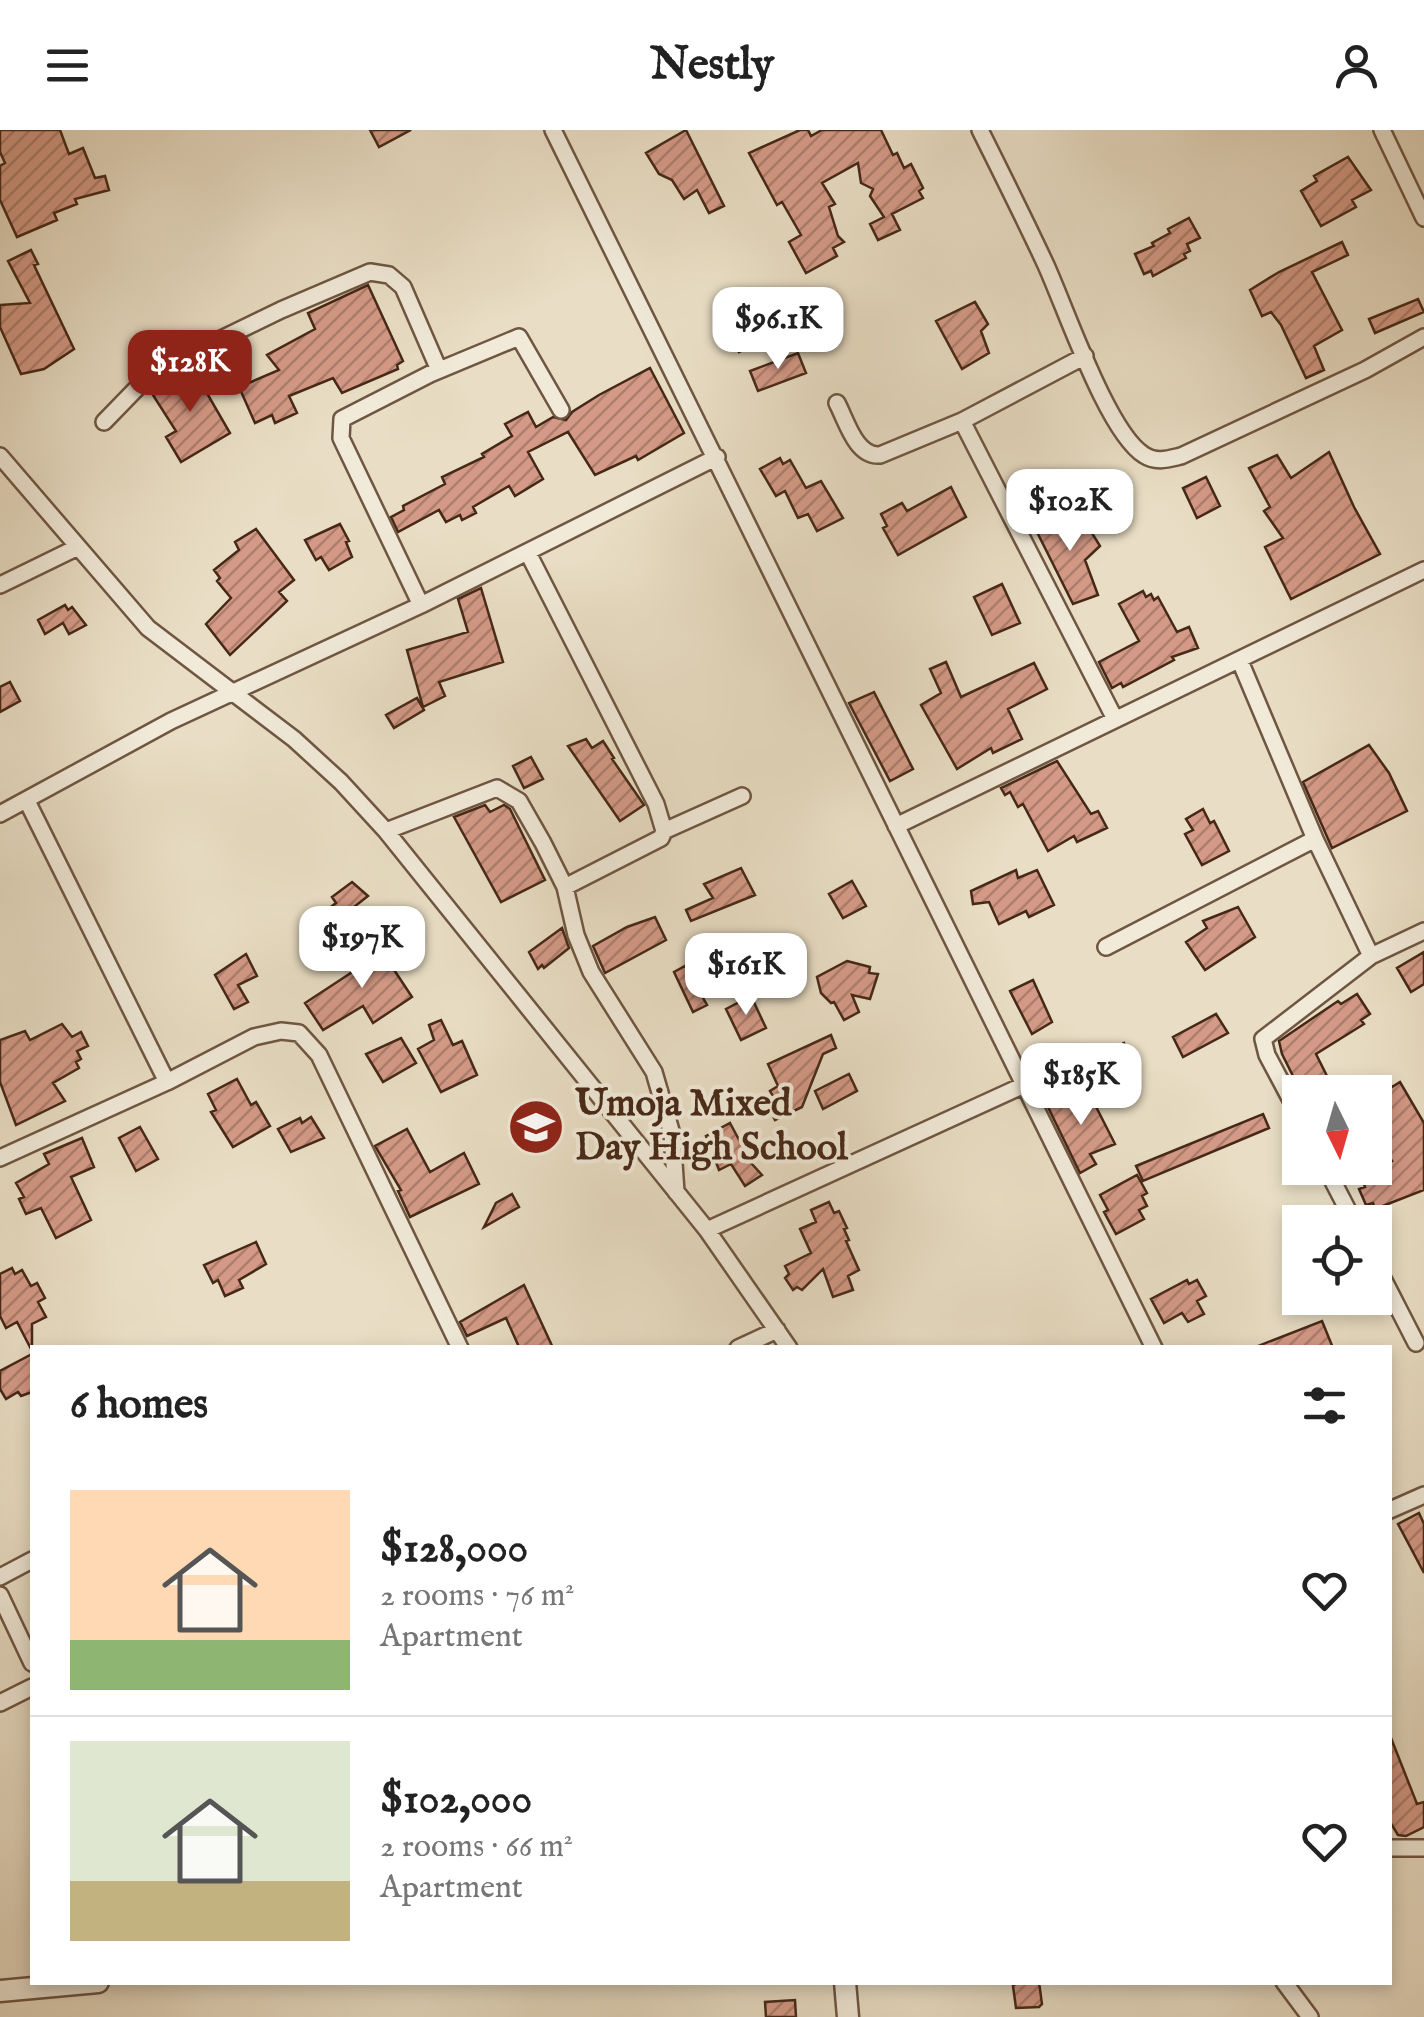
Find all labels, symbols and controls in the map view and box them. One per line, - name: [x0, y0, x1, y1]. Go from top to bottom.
- text: Nestly: [650, 37, 774, 94]
- icon: menu: [40, 38, 95, 93]
- icon: person: [1329, 38, 1384, 93]
- pin: $96.1K: [697, 287, 859, 372]
- text: $96.1K: [734, 299, 822, 340]
- pin: $128K: [120, 330, 260, 415]
- text: $128K: [150, 342, 230, 383]
- pin: $102K: [1000, 469, 1140, 554]
- text: $102K: [1028, 481, 1112, 522]
- pin: $197K: [292, 906, 432, 991]
- text: $197K: [321, 918, 403, 959]
- pin: $161K: [676, 933, 816, 1018]
- text: $161K: [707, 945, 785, 986]
- pin: $185K: [1011, 1043, 1151, 1128]
- text: $185K: [1043, 1055, 1119, 1096]
- north arrow: [1282, 1075, 1392, 1185]
- map controls: [1282, 1075, 1392, 1315]
- place label: Umoja Mixed Day High School: [575, 1081, 848, 1173]
- school or university icon: Umoja Mixed Day High School: [506, 1097, 566, 1157]
- button: locate: [1282, 1205, 1392, 1315]
- icon: filters: [1297, 1378, 1352, 1433]
- text: 6 homes: [70, 1379, 208, 1432]
- text: $128,000: [380, 1523, 528, 1576]
- icon: home: [150, 1530, 270, 1650]
- icon: heart: [1297, 1563, 1352, 1618]
- text: 2 rooms · 76 m²: [380, 1576, 574, 1617]
- text: Apartment: [380, 1617, 523, 1658]
- text: $102,000: [380, 1774, 532, 1827]
- icon: home: [150, 1781, 270, 1901]
- icon: heart: [1297, 1814, 1352, 1869]
- text: 2 rooms · 66 m²: [380, 1827, 573, 1868]
- text: Apartment: [380, 1868, 523, 1909]

